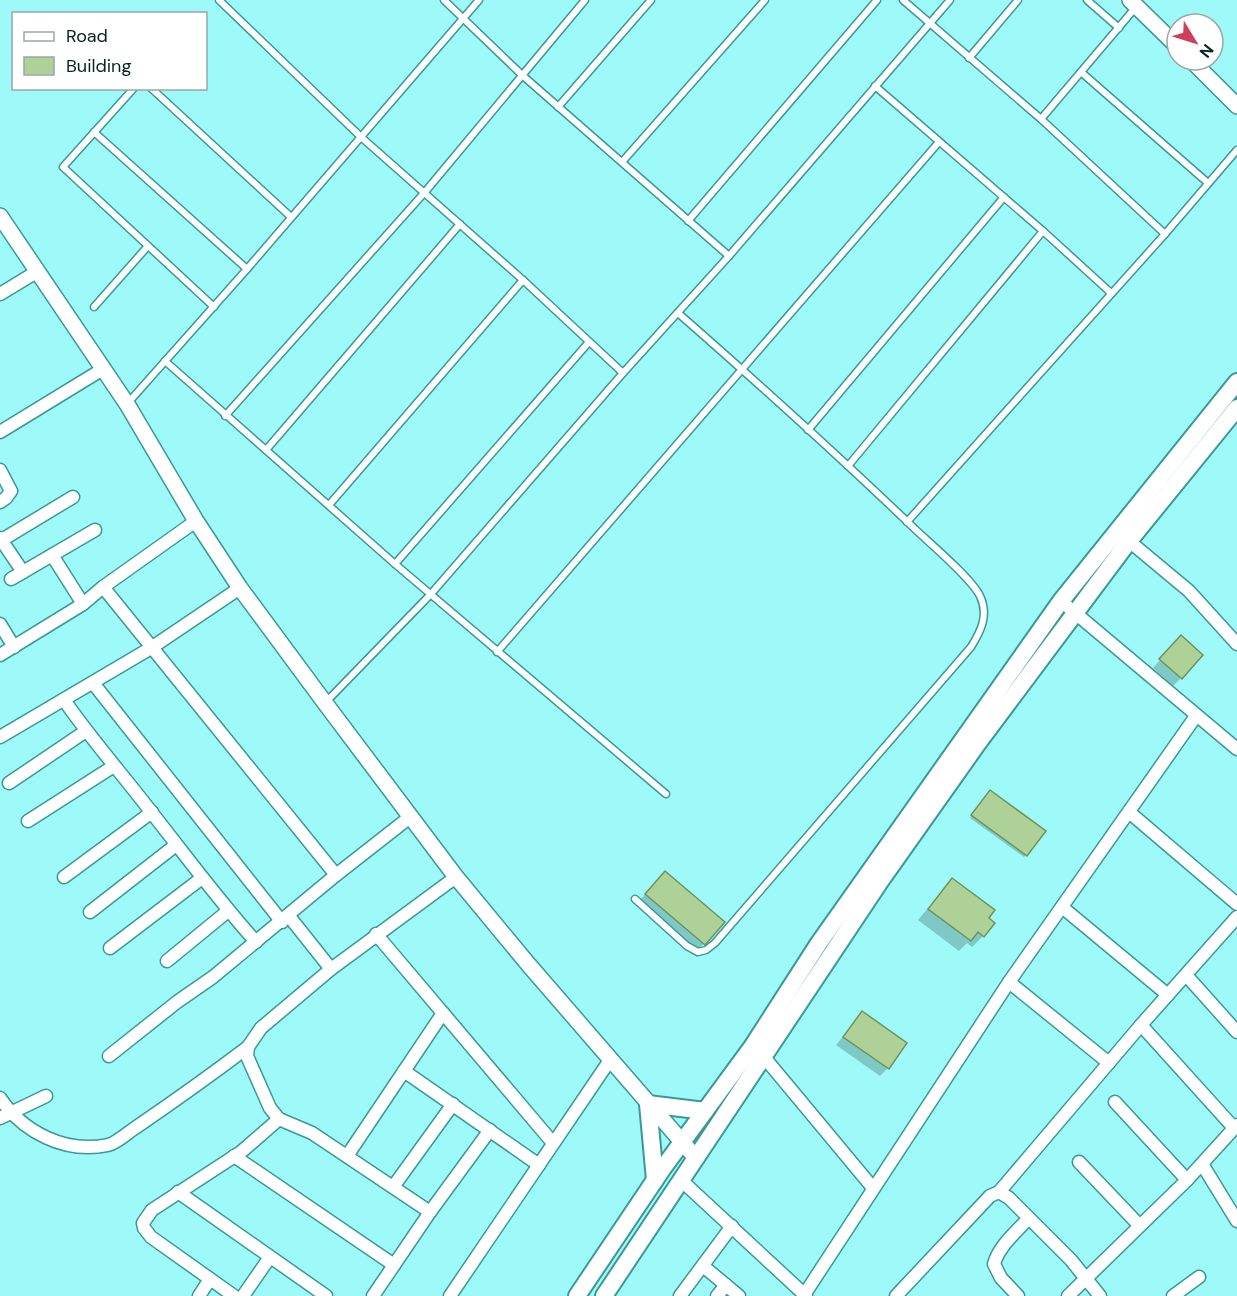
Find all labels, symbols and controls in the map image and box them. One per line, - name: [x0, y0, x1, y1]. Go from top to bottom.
- legend: [12, 12, 207, 90]
- north arrow: [1165, 12, 1225, 72]
- text: Road: [66, 24, 108, 48]
- text: N: [1195, 40, 1218, 62]
- text: Building: [66, 54, 131, 78]

